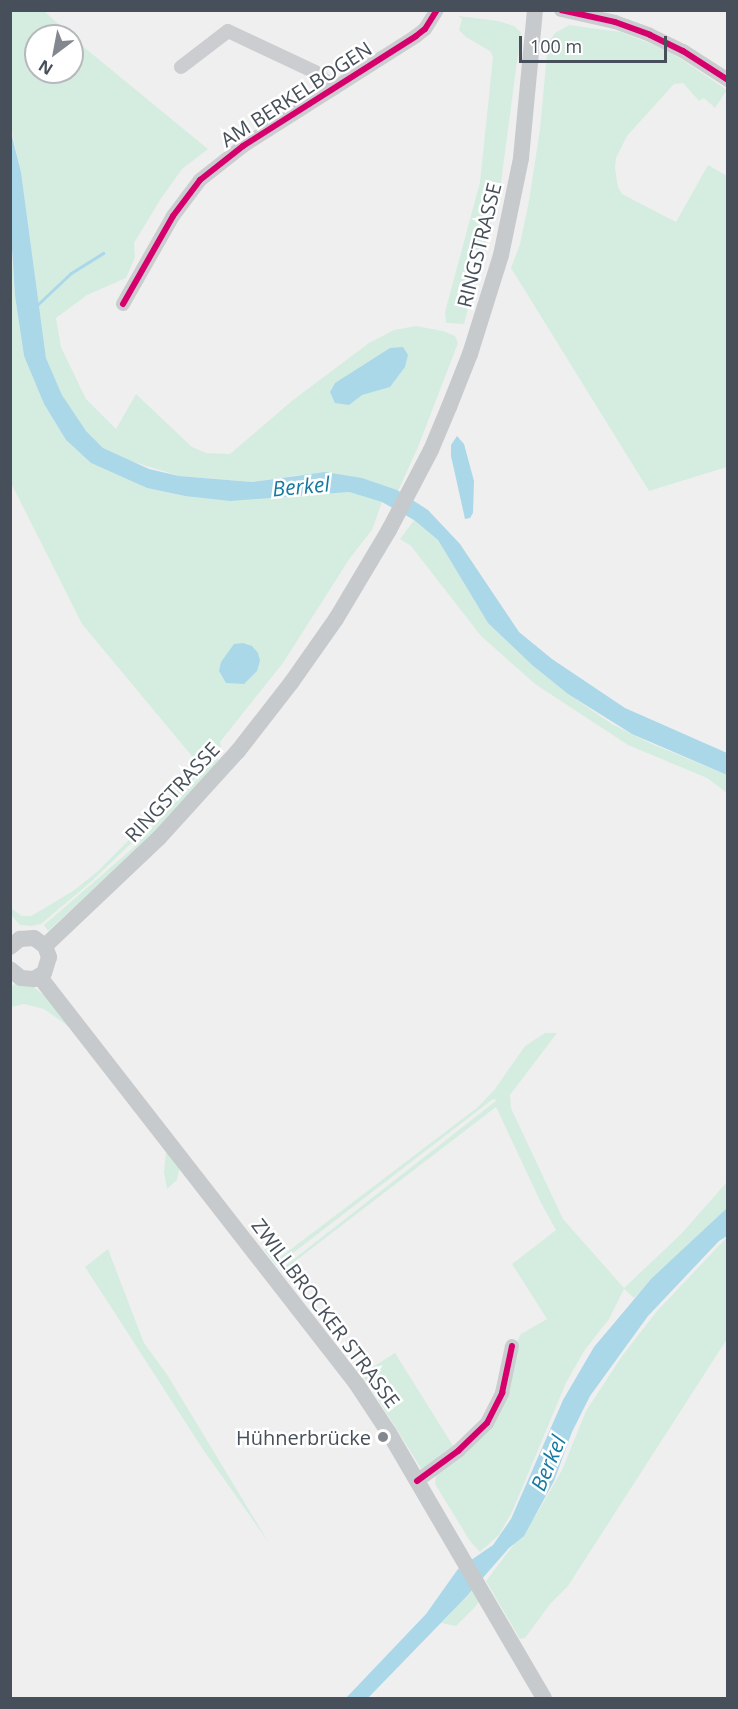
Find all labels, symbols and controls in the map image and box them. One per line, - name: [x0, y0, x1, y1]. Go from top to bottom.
- north arrow: [24, 24, 84, 84]
- scale bar: [522, 24, 670, 62]
- text: 100 m: [530, 34, 582, 58]
- street label: AM BERKELBOGEN: [216, 36, 376, 152]
- text: N: [34, 55, 57, 80]
- street label: RINGSTRASSE: [452, 180, 506, 310]
- water label: Berkel: [271, 471, 331, 501]
- street label: RINGSTRASSE: [120, 737, 224, 847]
- street label: ZWILLBROCKER STRASSE: [247, 1214, 405, 1412]
- place label: Hühnerbrücke: [236, 1425, 371, 1449]
- marker: Hühnerbrücke: [376, 1430, 390, 1444]
- water label: Berkel: [525, 1432, 571, 1494]

